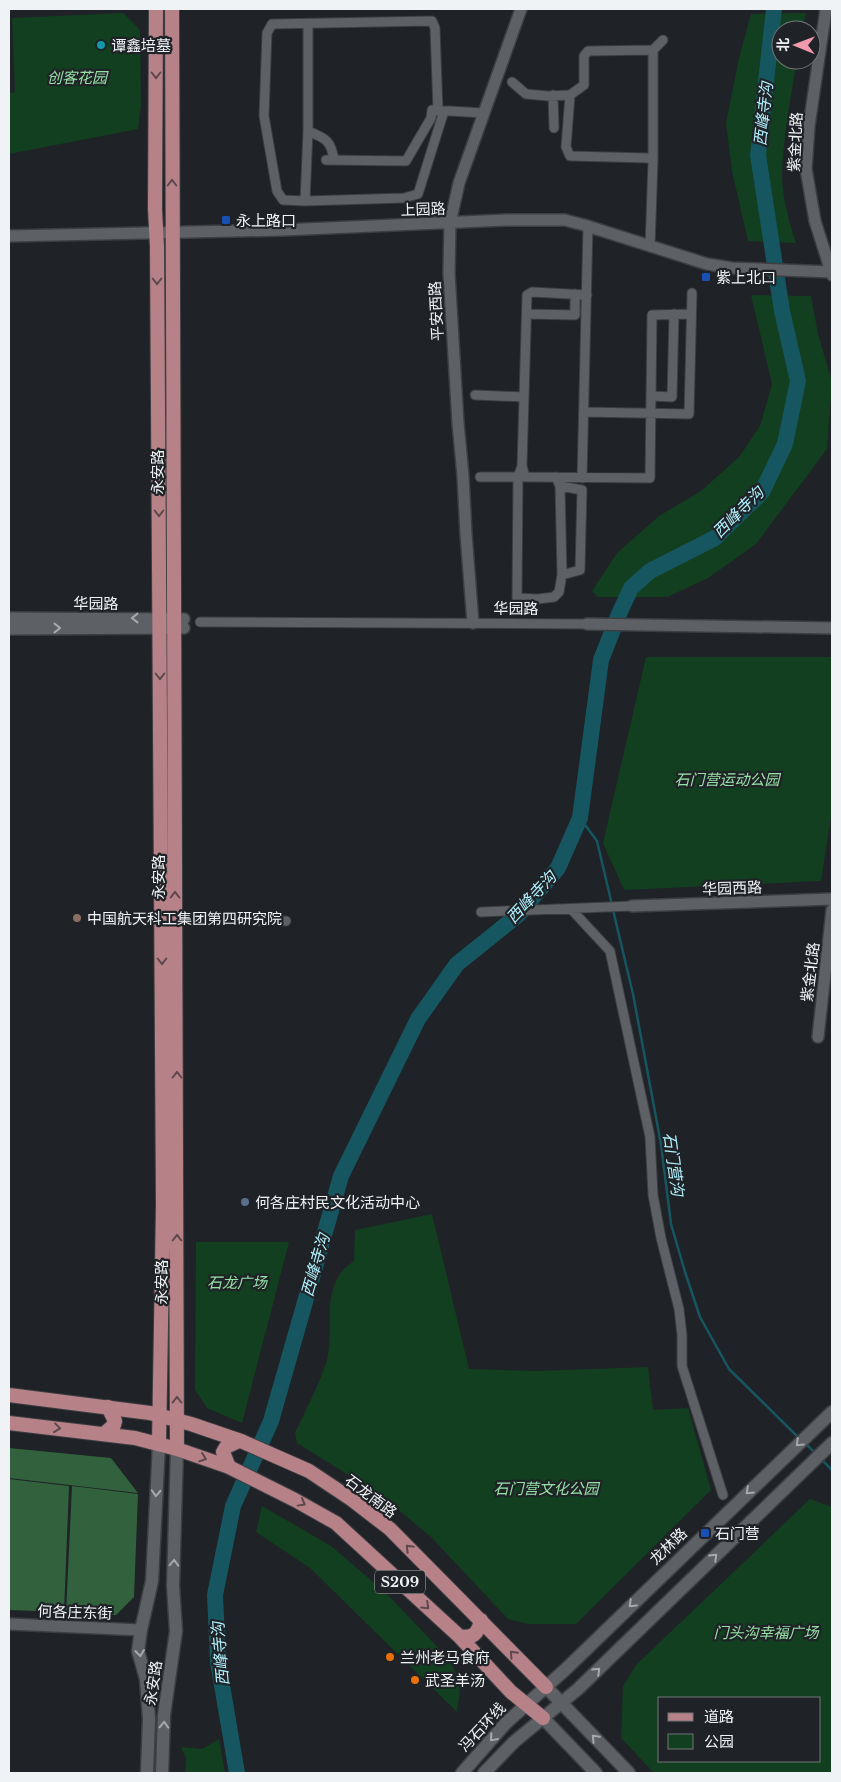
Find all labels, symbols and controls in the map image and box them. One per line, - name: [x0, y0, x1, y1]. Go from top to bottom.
- north arrow: [771, 20, 821, 70]
- place label: 谭鑫培墓: [111, 36, 171, 55]
- text: 北: [774, 38, 792, 52]
- marker: 谭鑫培墓: [95, 39, 107, 51]
- park label: 创客花园: [47, 68, 109, 87]
- one-way arrow: [151, 72, 161, 79]
- water label: 西峰寺沟: [750, 79, 776, 147]
- street label: 紫金北路: [784, 112, 806, 172]
- one-way arrow: [167, 179, 177, 186]
- street label: 上园路: [400, 199, 446, 219]
- place label: 永上路口: [236, 211, 296, 230]
- marker: 永上路口: [220, 214, 232, 226]
- place label: 紫上北口: [716, 268, 776, 287]
- marker: 紫上北口: [700, 271, 712, 283]
- one-way arrow: [152, 278, 162, 285]
- street label: 平安西路: [425, 281, 447, 341]
- street label: 永安路: [148, 449, 167, 495]
- water label: 西峰寺沟: [708, 481, 769, 542]
- one-way arrow: [154, 510, 164, 518]
- street label: 华园路: [73, 594, 119, 613]
- street label: 华园路: [493, 599, 539, 618]
- one-way arrow: [131, 613, 138, 623]
- one-way arrow: [54, 623, 62, 633]
- one-way arrow: [155, 672, 165, 680]
- park label: 石门营运动公园: [674, 770, 781, 789]
- street label: 永安路: [149, 854, 168, 900]
- water label: 西峰寺沟: [502, 865, 561, 927]
- street label: 华园西路: [702, 877, 762, 899]
- one-way arrow: [170, 891, 180, 898]
- place label: 中国航天科工集团第四研究院: [87, 909, 282, 928]
- marker: 中国航天科工集团第四研究院: [71, 912, 83, 924]
- street label: 紫金北路: [797, 941, 823, 1003]
- one-way arrow: [157, 958, 167, 965]
- one-way arrow: [172, 1071, 182, 1078]
- water label: 石门营沟: [660, 1131, 689, 1199]
- place label: 何各庄村民文化活动中心: [255, 1193, 420, 1212]
- marker: 何各庄村民文化活动中心: [239, 1196, 251, 1208]
- water label: 西峰寺沟: [297, 1230, 334, 1299]
- one-way arrow: [172, 1233, 182, 1241]
- street label: 永安路: [152, 1259, 171, 1305]
- park label: 石龙广场: [207, 1273, 269, 1292]
- one-way arrow: [172, 1396, 182, 1404]
- one-way arrow: [54, 1422, 62, 1433]
- one-way arrow: [796, 1437, 805, 1446]
- one-way arrow: [198, 1452, 207, 1462]
- street label: 石龙南路: [341, 1470, 401, 1522]
- park label: 石门营文化公园: [493, 1479, 600, 1498]
- one-way arrow: [745, 1485, 754, 1494]
- one-way arrow: [151, 1489, 161, 1497]
- one-way arrow: [296, 1497, 305, 1507]
- street label: 龙林路: [645, 1524, 691, 1568]
- place label: 石门营: [715, 1524, 760, 1543]
- marker: 石门营: [699, 1527, 711, 1539]
- one-way arrow: [406, 1545, 415, 1554]
- one-way arrow: [708, 1554, 717, 1563]
- one-way arrow: [169, 1559, 179, 1566]
- road number: S209: [375, 1570, 425, 1594]
- one-way arrow: [629, 1598, 638, 1607]
- one-way arrow: [421, 1600, 430, 1609]
- street label: 何各庄东街: [37, 1601, 113, 1623]
- water label: 西峰寺沟: [207, 1619, 233, 1687]
- park label: 门头沟幸福广场: [713, 1623, 820, 1642]
- place label: 兰州老马食府: [400, 1648, 490, 1667]
- one-way arrow: [134, 1650, 145, 1658]
- marker: 兰州老马食府: [384, 1651, 396, 1663]
- one-way arrow: [510, 1651, 519, 1660]
- street label: 永安路: [140, 1659, 166, 1707]
- one-way arrow: [591, 1667, 600, 1676]
- place label: 武圣羊汤: [425, 1671, 485, 1690]
- marker: 武圣羊汤: [409, 1674, 421, 1686]
- legend: [658, 1697, 821, 1762]
- street label: 冯石环线: [455, 1699, 509, 1755]
- text: 道路: [704, 1707, 734, 1726]
- one-way arrow: [159, 1720, 169, 1728]
- one-way arrow: [490, 1732, 499, 1741]
- text: 公园: [704, 1732, 734, 1751]
- one-way arrow: [592, 1735, 601, 1744]

